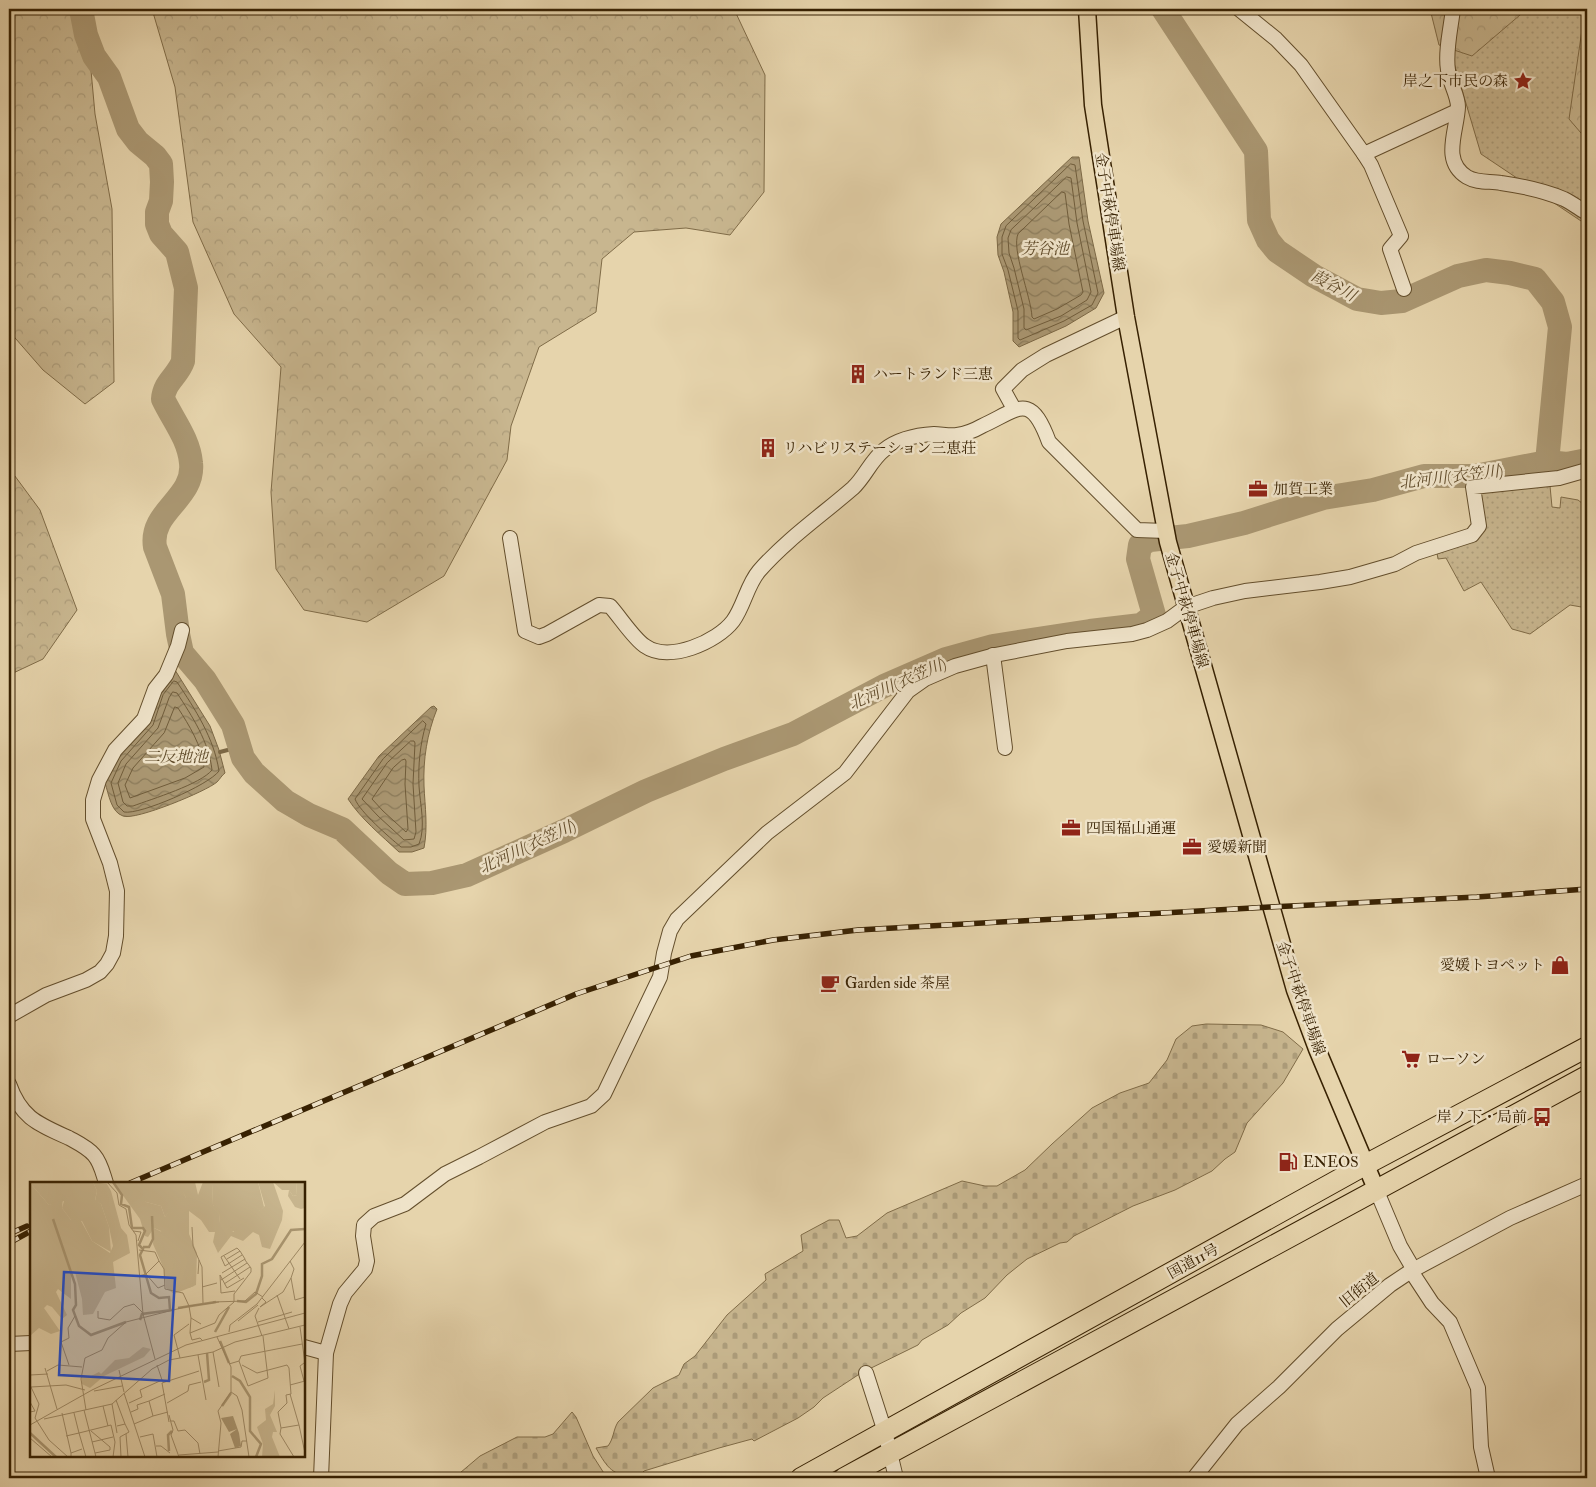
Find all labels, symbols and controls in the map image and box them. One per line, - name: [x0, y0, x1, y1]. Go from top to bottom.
- place icon: 岸之下市民の森: [1512, 70, 1534, 92]
- place label: 岸之下市民の森: [1403, 72, 1508, 91]
- street label: 金子中萩停車場線: [1091, 151, 1128, 273]
- water label: 芳谷池: [1021, 239, 1071, 259]
- water label: 葭谷川: [1308, 266, 1361, 307]
- building icon: ハートランド三恵: [847, 363, 869, 385]
- place label: ハートランド三恵: [873, 365, 993, 384]
- building icon: リハビリステーション三恵荘: [757, 437, 779, 459]
- place label: リハビリステーション三恵荘: [783, 439, 976, 458]
- water label: 北河川(衣笠川): [1398, 461, 1504, 493]
- office icon: 加賀工業: [1247, 478, 1269, 500]
- place label: 加賀工業: [1273, 480, 1333, 499]
- street label: 金子中萩停車場線: [1161, 550, 1212, 670]
- water label: 北河川(衣笠川): [846, 654, 949, 714]
- water label: 二反地池: [144, 747, 210, 767]
- water label: 北河川(衣笠川): [476, 816, 579, 878]
- office icon: 四国福山通運: [1060, 817, 1082, 839]
- place label: 四国福山通運: [1086, 819, 1176, 838]
- office icon: 愛媛新聞: [1181, 836, 1203, 858]
- place label: 愛媛新聞: [1207, 838, 1267, 857]
- street label: 金子中萩停車場線: [1272, 938, 1329, 1058]
- shop icon: 愛媛トヨペット: [1549, 954, 1571, 976]
- place label: 愛媛トヨペット: [1440, 956, 1545, 975]
- cafe icon: Garden side 茶屋: [819, 972, 841, 994]
- place label: Garden side 茶屋: [845, 974, 950, 993]
- supermarket icon: ローソン: [1400, 1048, 1422, 1070]
- place label: ローソン: [1426, 1050, 1485, 1069]
- bus stop icon: 岸ノ下・局前: [1531, 1106, 1553, 1128]
- place label: 岸ノ下・局前: [1437, 1108, 1527, 1127]
- fuel station icon: ENEOS: [1277, 1151, 1299, 1173]
- place label: ENEOS: [1303, 1153, 1359, 1172]
- inset map: [30, 1182, 305, 1457]
- street label: 国道11号: [1164, 1240, 1222, 1283]
- street label: 旧街道: [1336, 1269, 1383, 1312]

